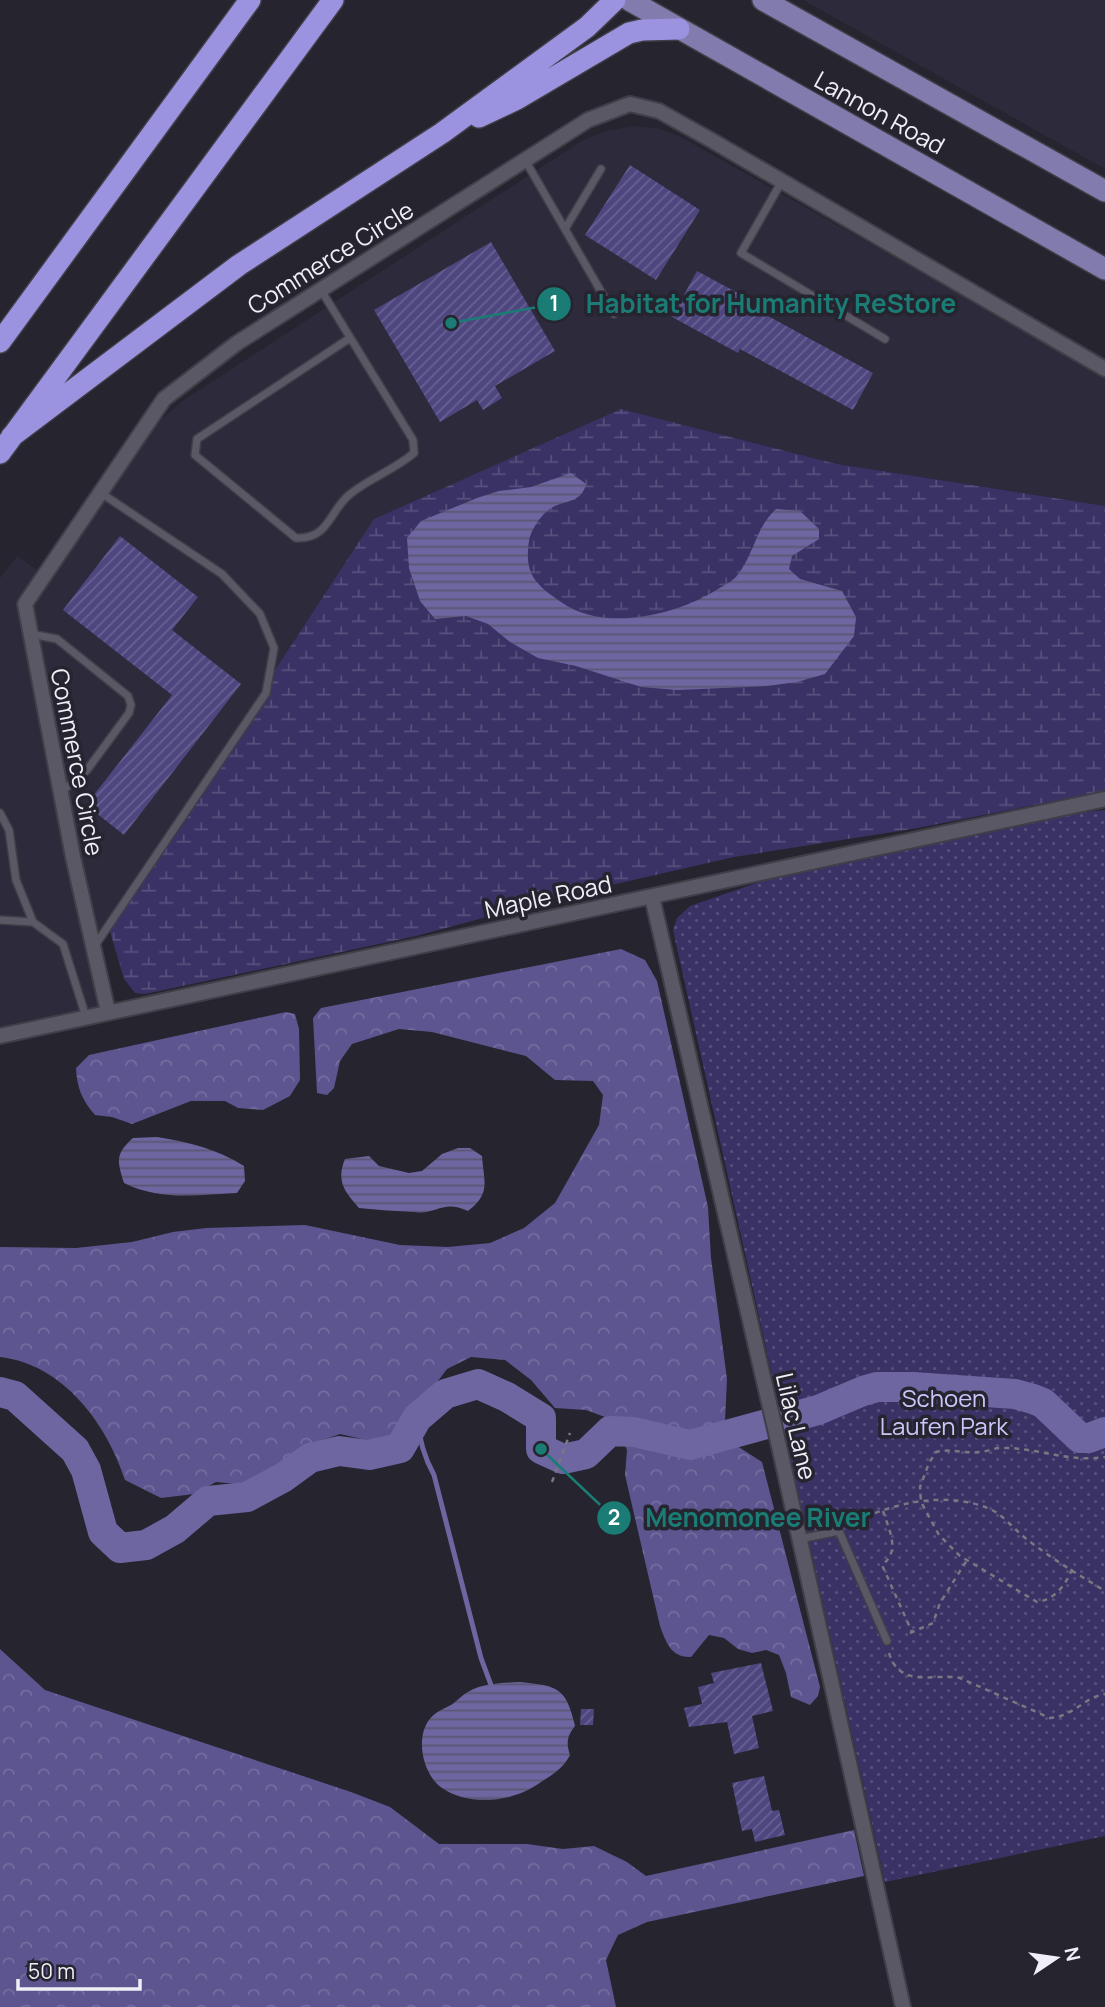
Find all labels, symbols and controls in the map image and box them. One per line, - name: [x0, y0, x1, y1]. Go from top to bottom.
- street label: Lannon Road: [809, 63, 951, 161]
- street label: Commerce Circle: [241, 193, 419, 321]
- callout: Habitat for Humanity ReStore: [537, 280, 970, 327]
- text: Habitat for Humanity ReStore: [586, 285, 956, 321]
- text: 1: [549, 289, 559, 317]
- street label: Commerce Circle: [44, 666, 112, 858]
- street label: Maple Road: [481, 866, 615, 926]
- street label: Lilac Lane: [769, 1369, 825, 1483]
- park label: Schoen Laufen Park: [880, 1381, 1009, 1442]
- callout: Menomonee River: [596, 1495, 885, 1542]
- text: Menomonee River: [645, 1499, 871, 1535]
- text: 2: [608, 1503, 620, 1531]
- north arrow: [1021, 1923, 1091, 1993]
- text: N: [1058, 1945, 1087, 1964]
- scale bar: [18, 1948, 140, 1992]
- text: 50 m: [28, 1957, 75, 1985]

